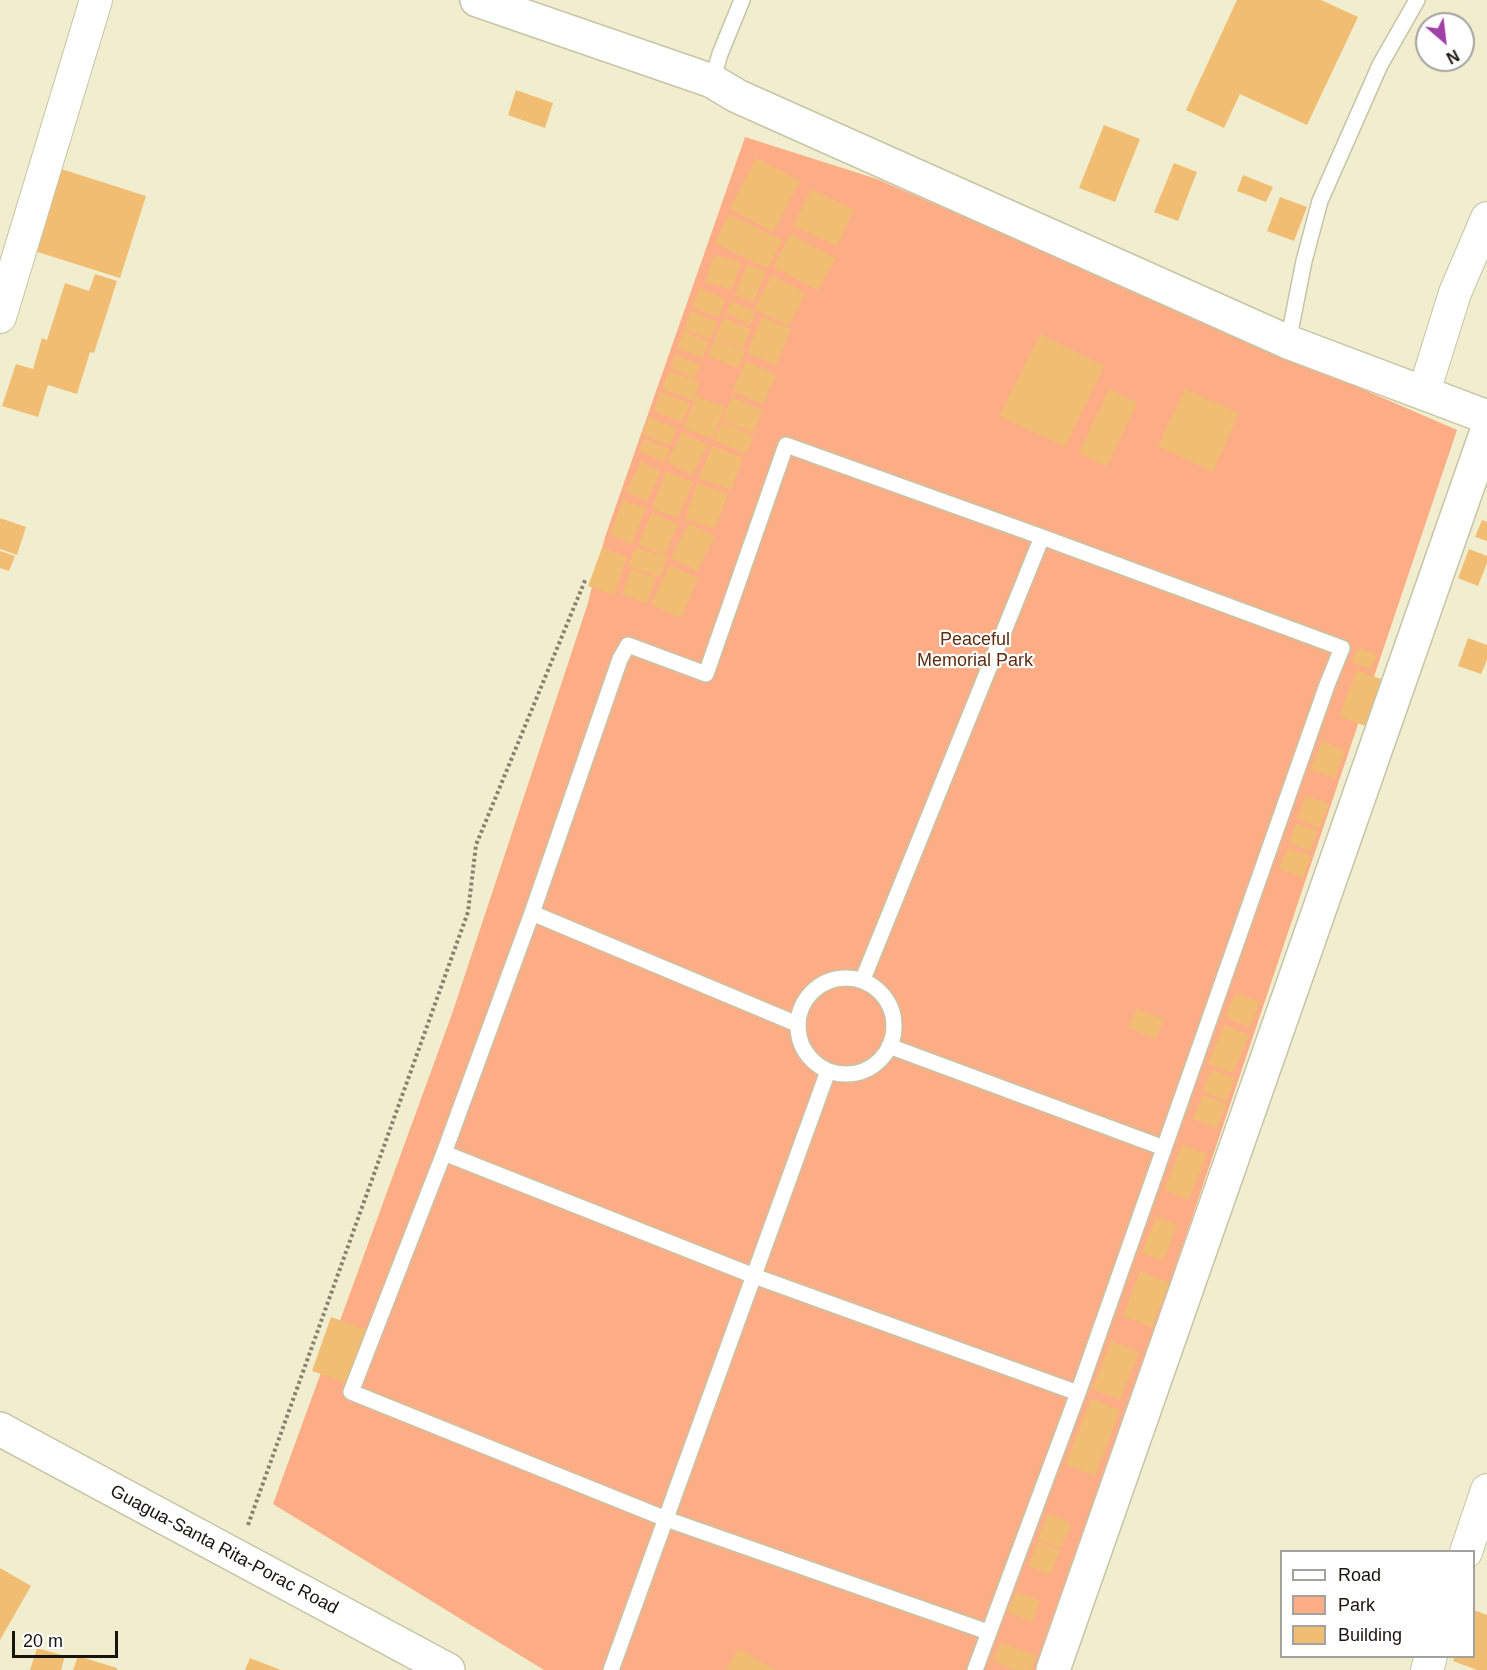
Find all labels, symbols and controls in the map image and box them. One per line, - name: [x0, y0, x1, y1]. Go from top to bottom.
- north arrow: [1415, 12, 1475, 72]
- text: N: [1444, 46, 1462, 67]
- park label: Peaceful Memorial Park: [917, 629, 1033, 672]
- street label: Guagua-Santa Rita-Porac Road: [106, 1481, 342, 1619]
- legend: [1280, 1550, 1475, 1658]
- text: Road: [1338, 1565, 1381, 1585]
- text: Park: [1338, 1595, 1375, 1615]
- scale bar: [15, 1619, 122, 1657]
- text: Building: [1338, 1625, 1402, 1645]
- text: 20 m: [23, 1631, 63, 1651]

